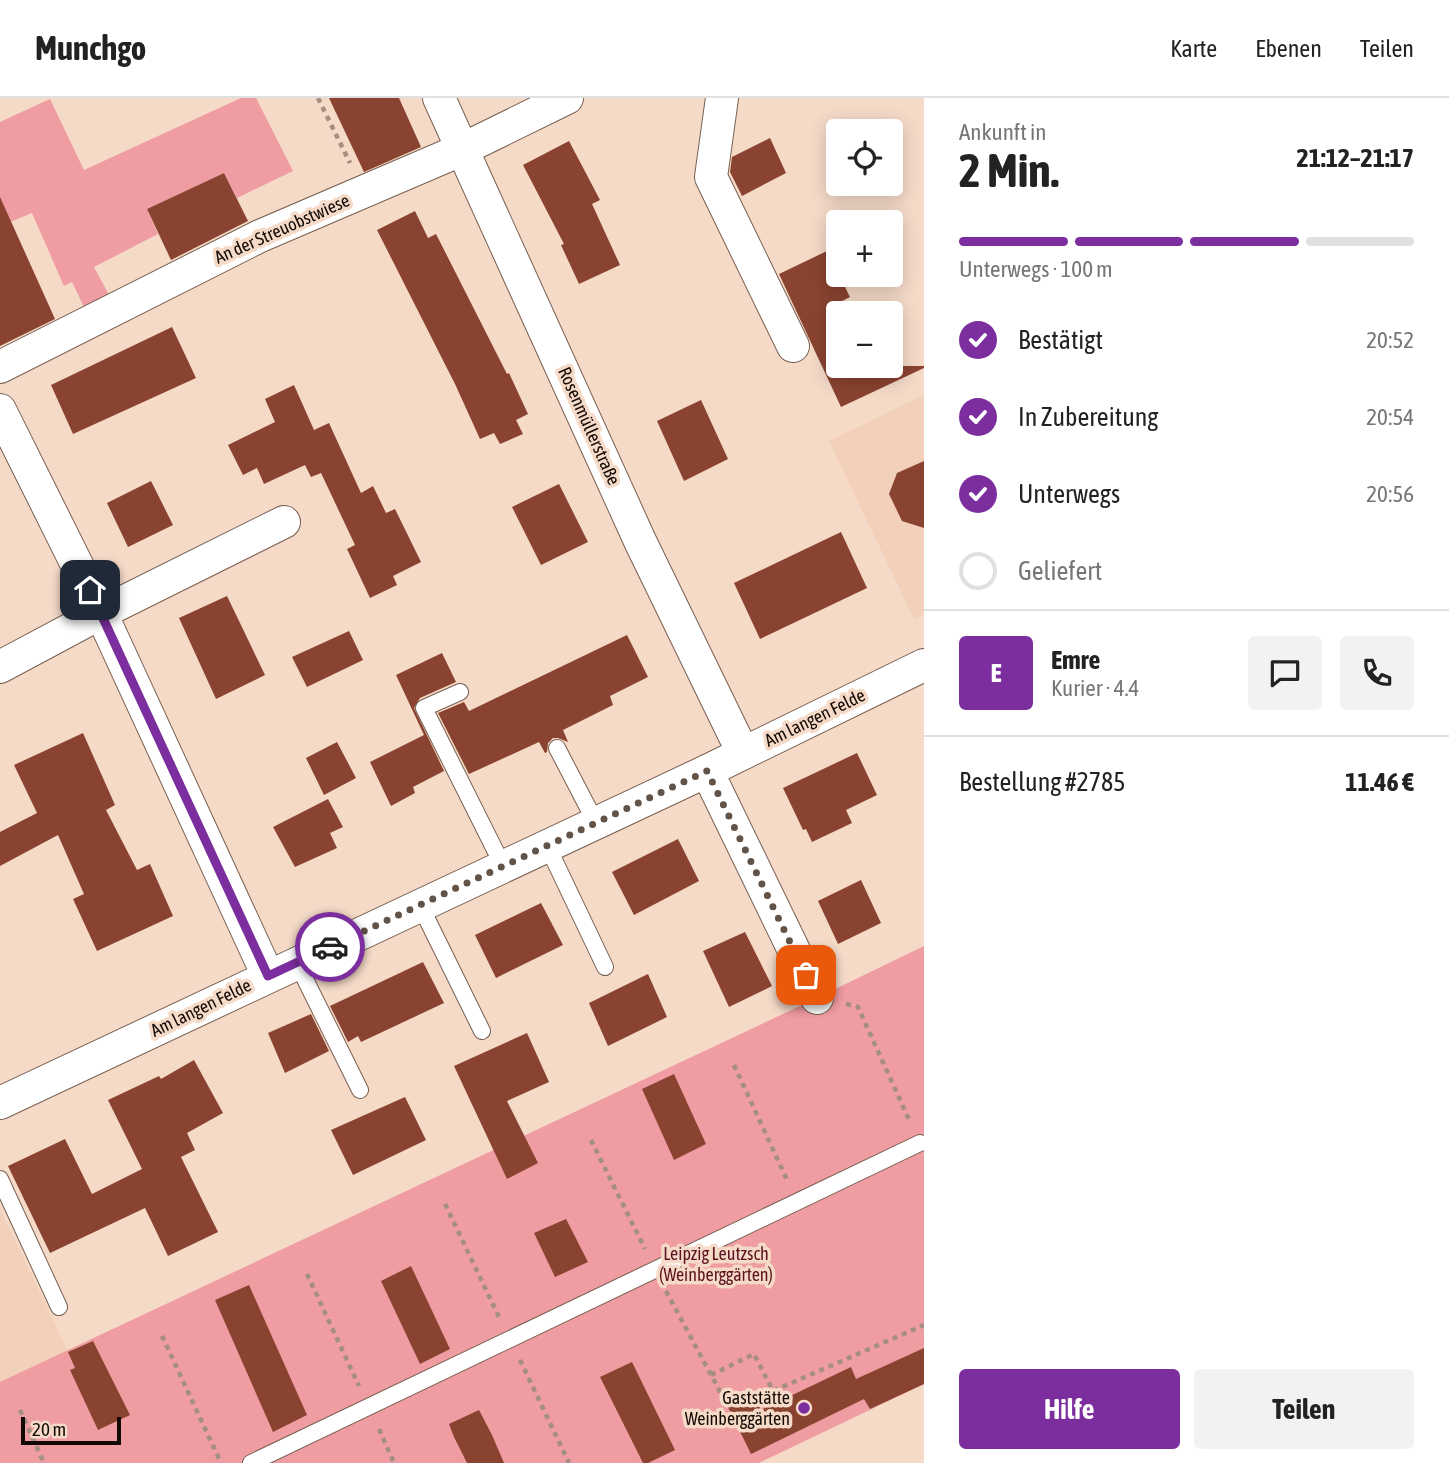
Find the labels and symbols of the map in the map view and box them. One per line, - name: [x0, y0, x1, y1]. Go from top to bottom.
- street label: An der Streuobstwiese: [211, 189, 353, 268]
- street label: Rosenmüllerstraße: [554, 364, 625, 488]
- pin: [60, 560, 120, 620]
- street label: Am langen Felde: [761, 684, 868, 751]
- courier: [295, 912, 365, 982]
- pin: [776, 945, 836, 1005]
- street label: Am langen Felde: [147, 974, 254, 1041]
- park label: Leipzig Leutzsch (Weinberggärten): [659, 1243, 773, 1285]
- place label: Gaststätte Weinberggärten: [685, 1387, 790, 1429]
- marker: Gaststätte Weinberggärten: [796, 1400, 812, 1416]
- scale bar: [21, 1414, 121, 1446]

